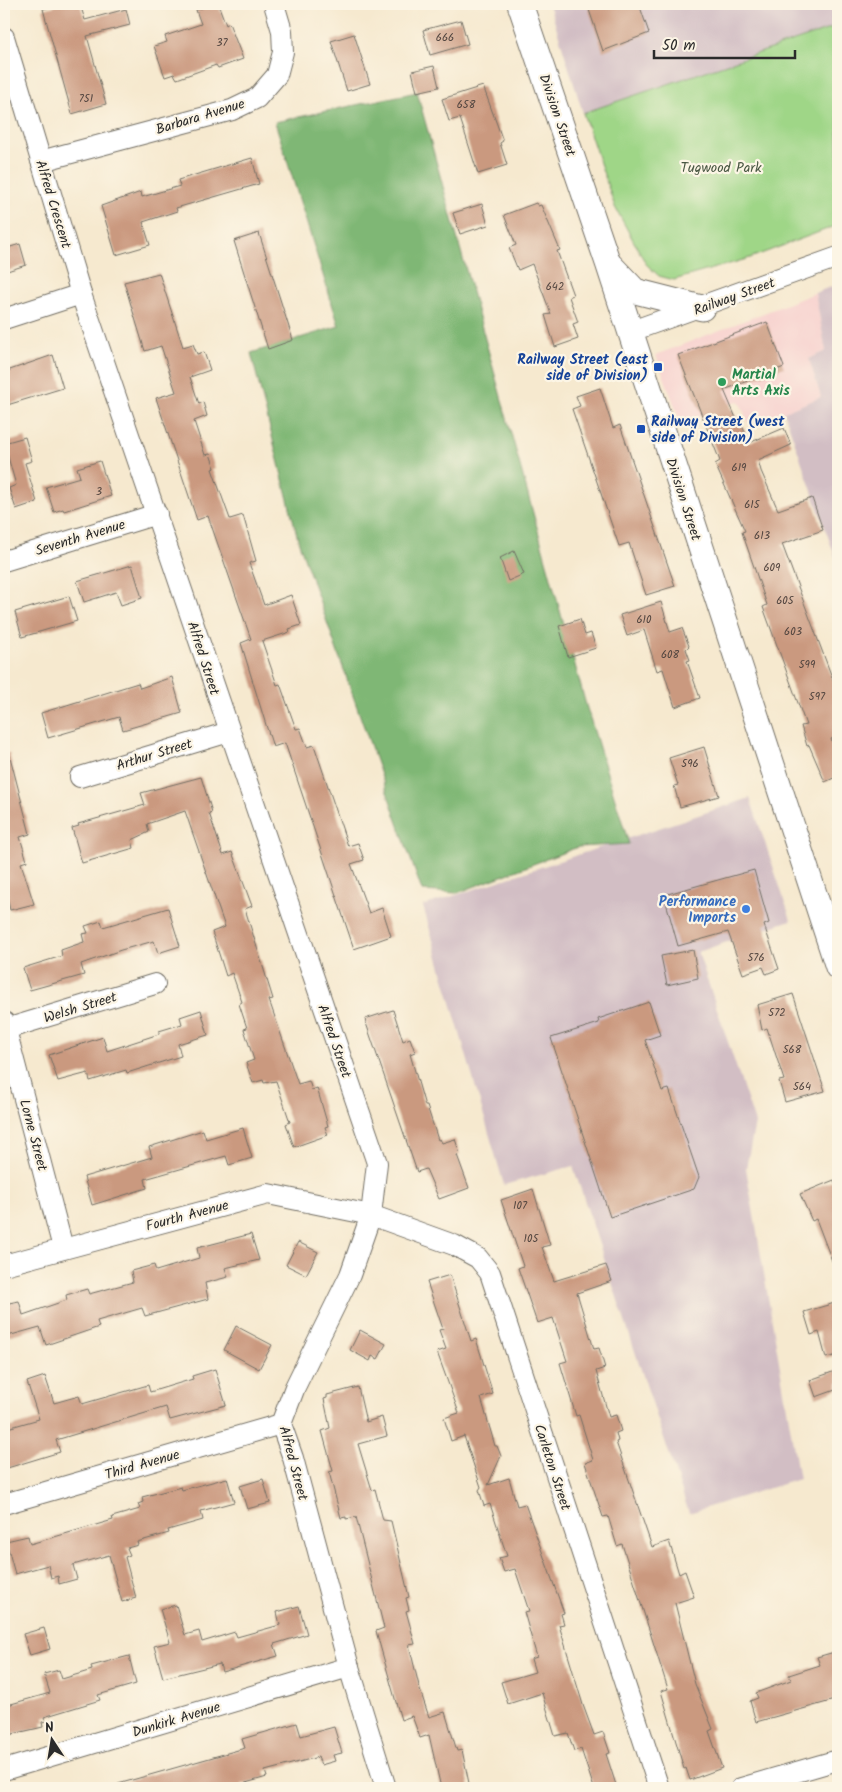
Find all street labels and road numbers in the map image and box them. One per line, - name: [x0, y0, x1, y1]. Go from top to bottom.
- street label: Division Street: [533, 71, 582, 160]
- street label: Barbara Avenue: [153, 93, 248, 141]
- street label: Alfred Crescent: [29, 157, 77, 252]
- street label: Railway Street: [691, 272, 779, 322]
- street label: Division Street: [659, 455, 707, 544]
- street label: Seventh Avenue: [33, 514, 129, 562]
- street label: Alfred Street: [181, 619, 225, 699]
- street label: Arthur Street: [114, 733, 196, 777]
- street label: Welsh Street: [41, 986, 120, 1029]
- street label: Alfred Street: [311, 1002, 357, 1081]
- street label: Lorne Street: [13, 1097, 53, 1174]
- street label: Fourth Avenue: [143, 1194, 232, 1238]
- street label: Carleton Street: [528, 1421, 577, 1514]
- street label: Alfred Street: [273, 1424, 314, 1503]
- street label: Third Avenue: [102, 1444, 183, 1486]
- street label: Dunkirk Avenue: [129, 1696, 224, 1744]

